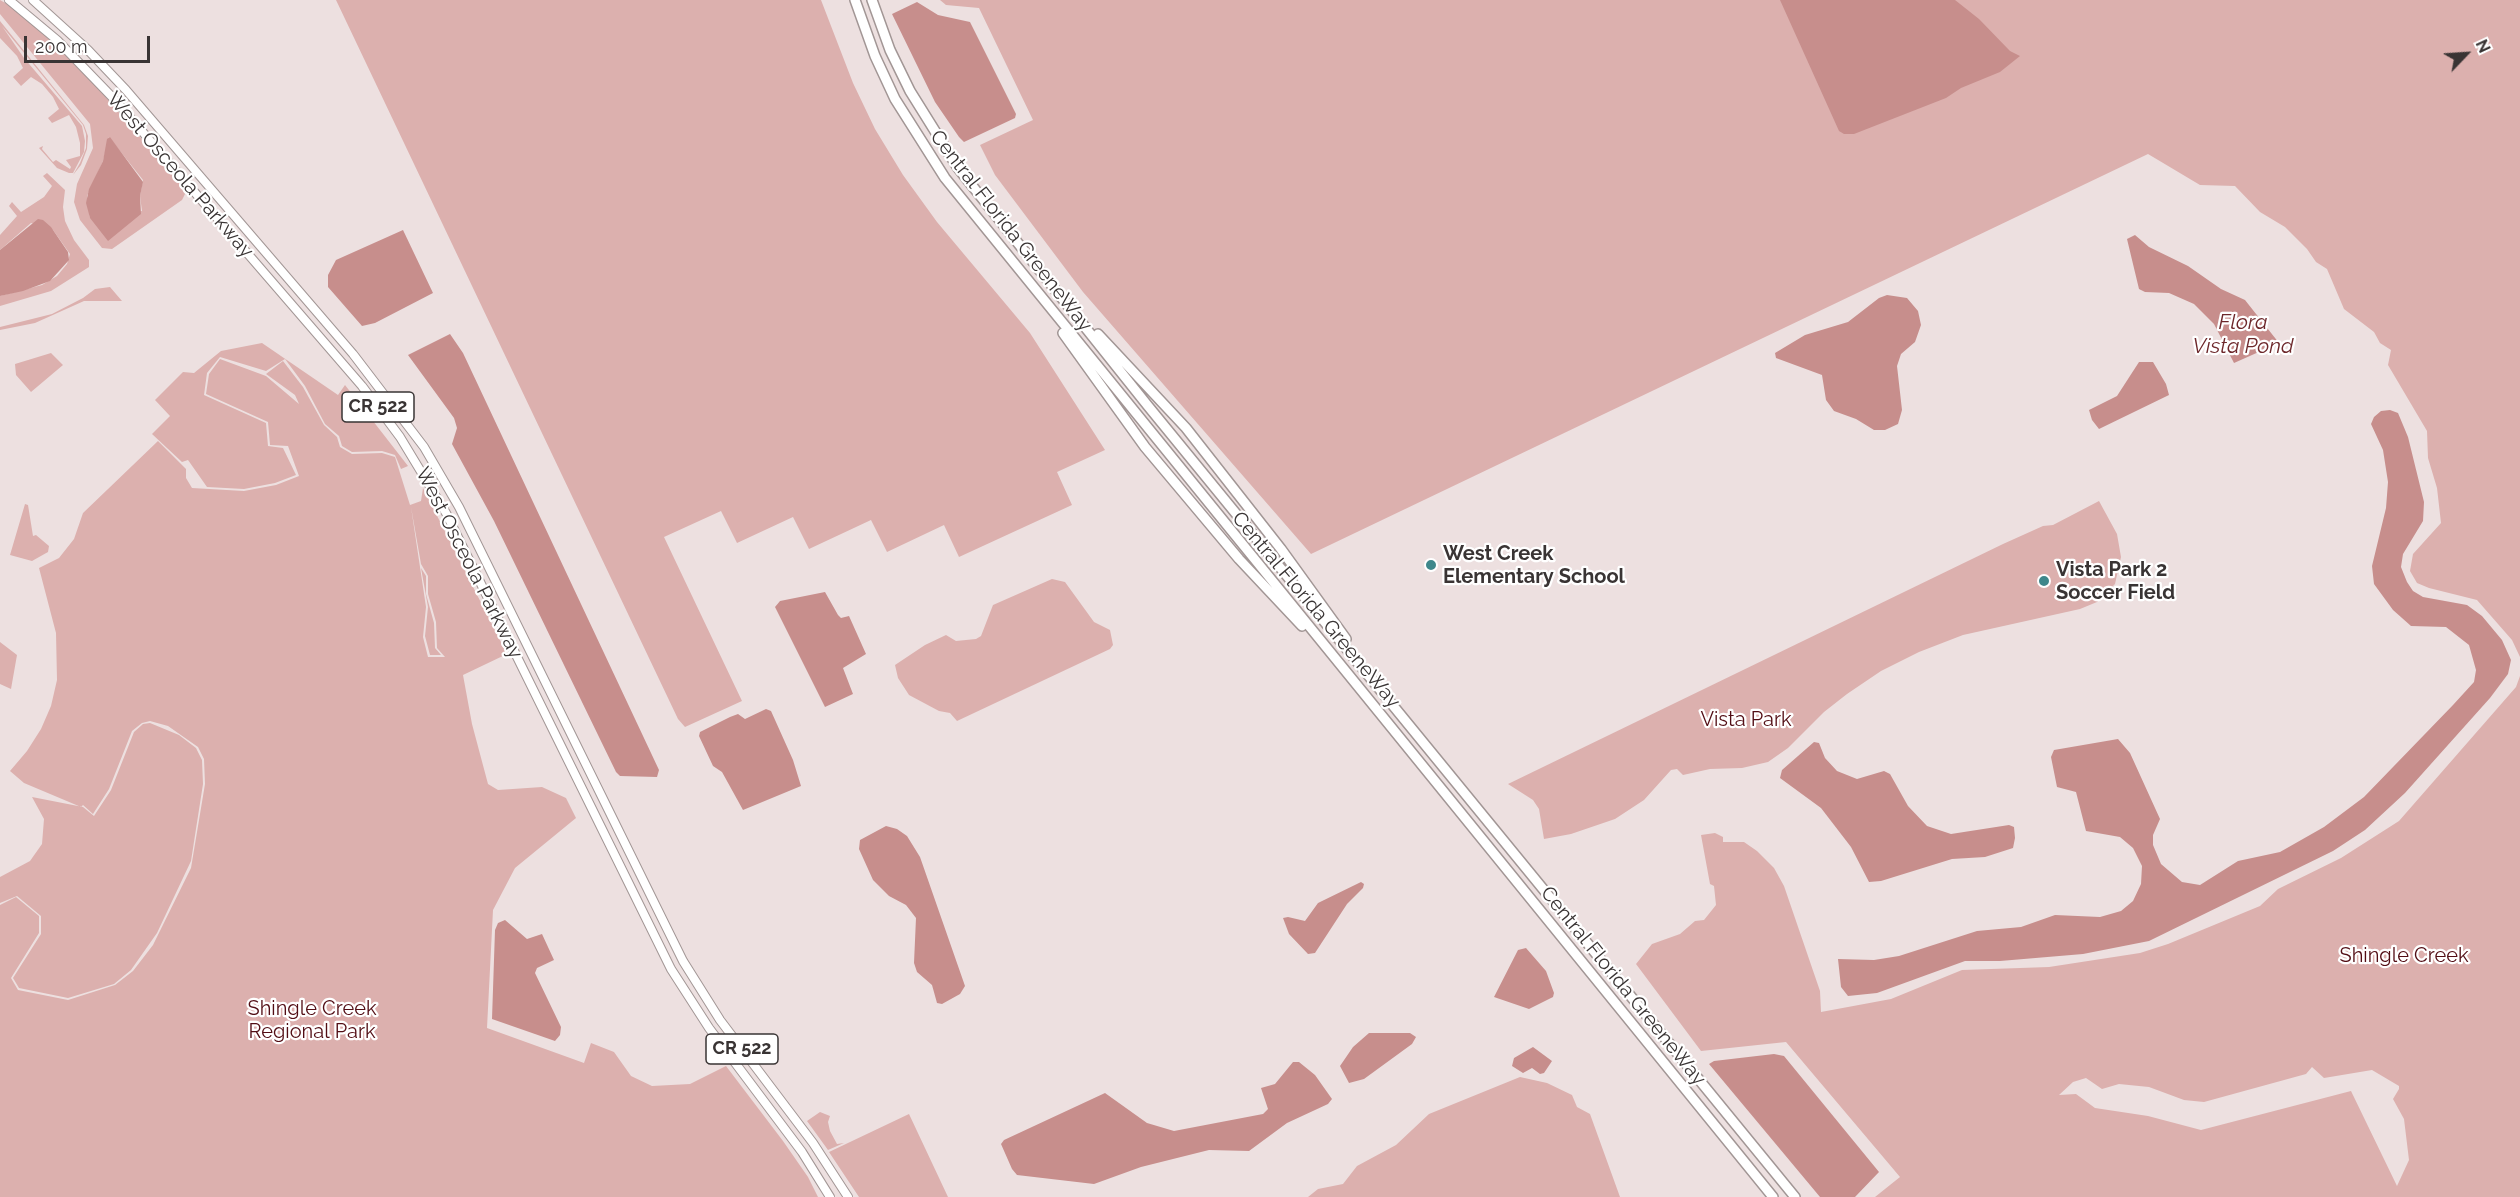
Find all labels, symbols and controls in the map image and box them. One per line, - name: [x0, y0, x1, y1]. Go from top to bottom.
- scale bar: [27, 24, 153, 62]
- north arrow: [2436, 24, 2496, 84]
- text: 200 m: [35, 36, 88, 57]
- text: N: [2472, 37, 2494, 56]
- street label: West Osceola Parkway: [102, 87, 258, 263]
- street label: Central Florida GreeneWay: [925, 125, 1097, 337]
- water label: Flora Vista Pond: [2192, 310, 2294, 360]
- road number: CR 522: [342, 392, 414, 422]
- street label: West Osceola Parkway: [410, 463, 528, 663]
- street label: Central Florida GreeneWay: [1227, 507, 1405, 713]
- place label: West Creek Elementary School: [1443, 542, 1625, 589]
- marker: West Creek Elementary School: [1424, 558, 1438, 572]
- place label: Vista Park 2 Soccer Field: [2056, 558, 2175, 605]
- marker: Vista Park 2 Soccer Field: [2037, 574, 2051, 588]
- park label: Vista Park: [1700, 708, 1792, 732]
- street label: Central Florida GreeneWay: [1535, 882, 1711, 1090]
- park label: Shingle Creek: [2340, 944, 2468, 968]
- park label: Shingle Creek Regional Park: [248, 997, 376, 1044]
- road number: CR 522: [706, 1034, 778, 1064]

